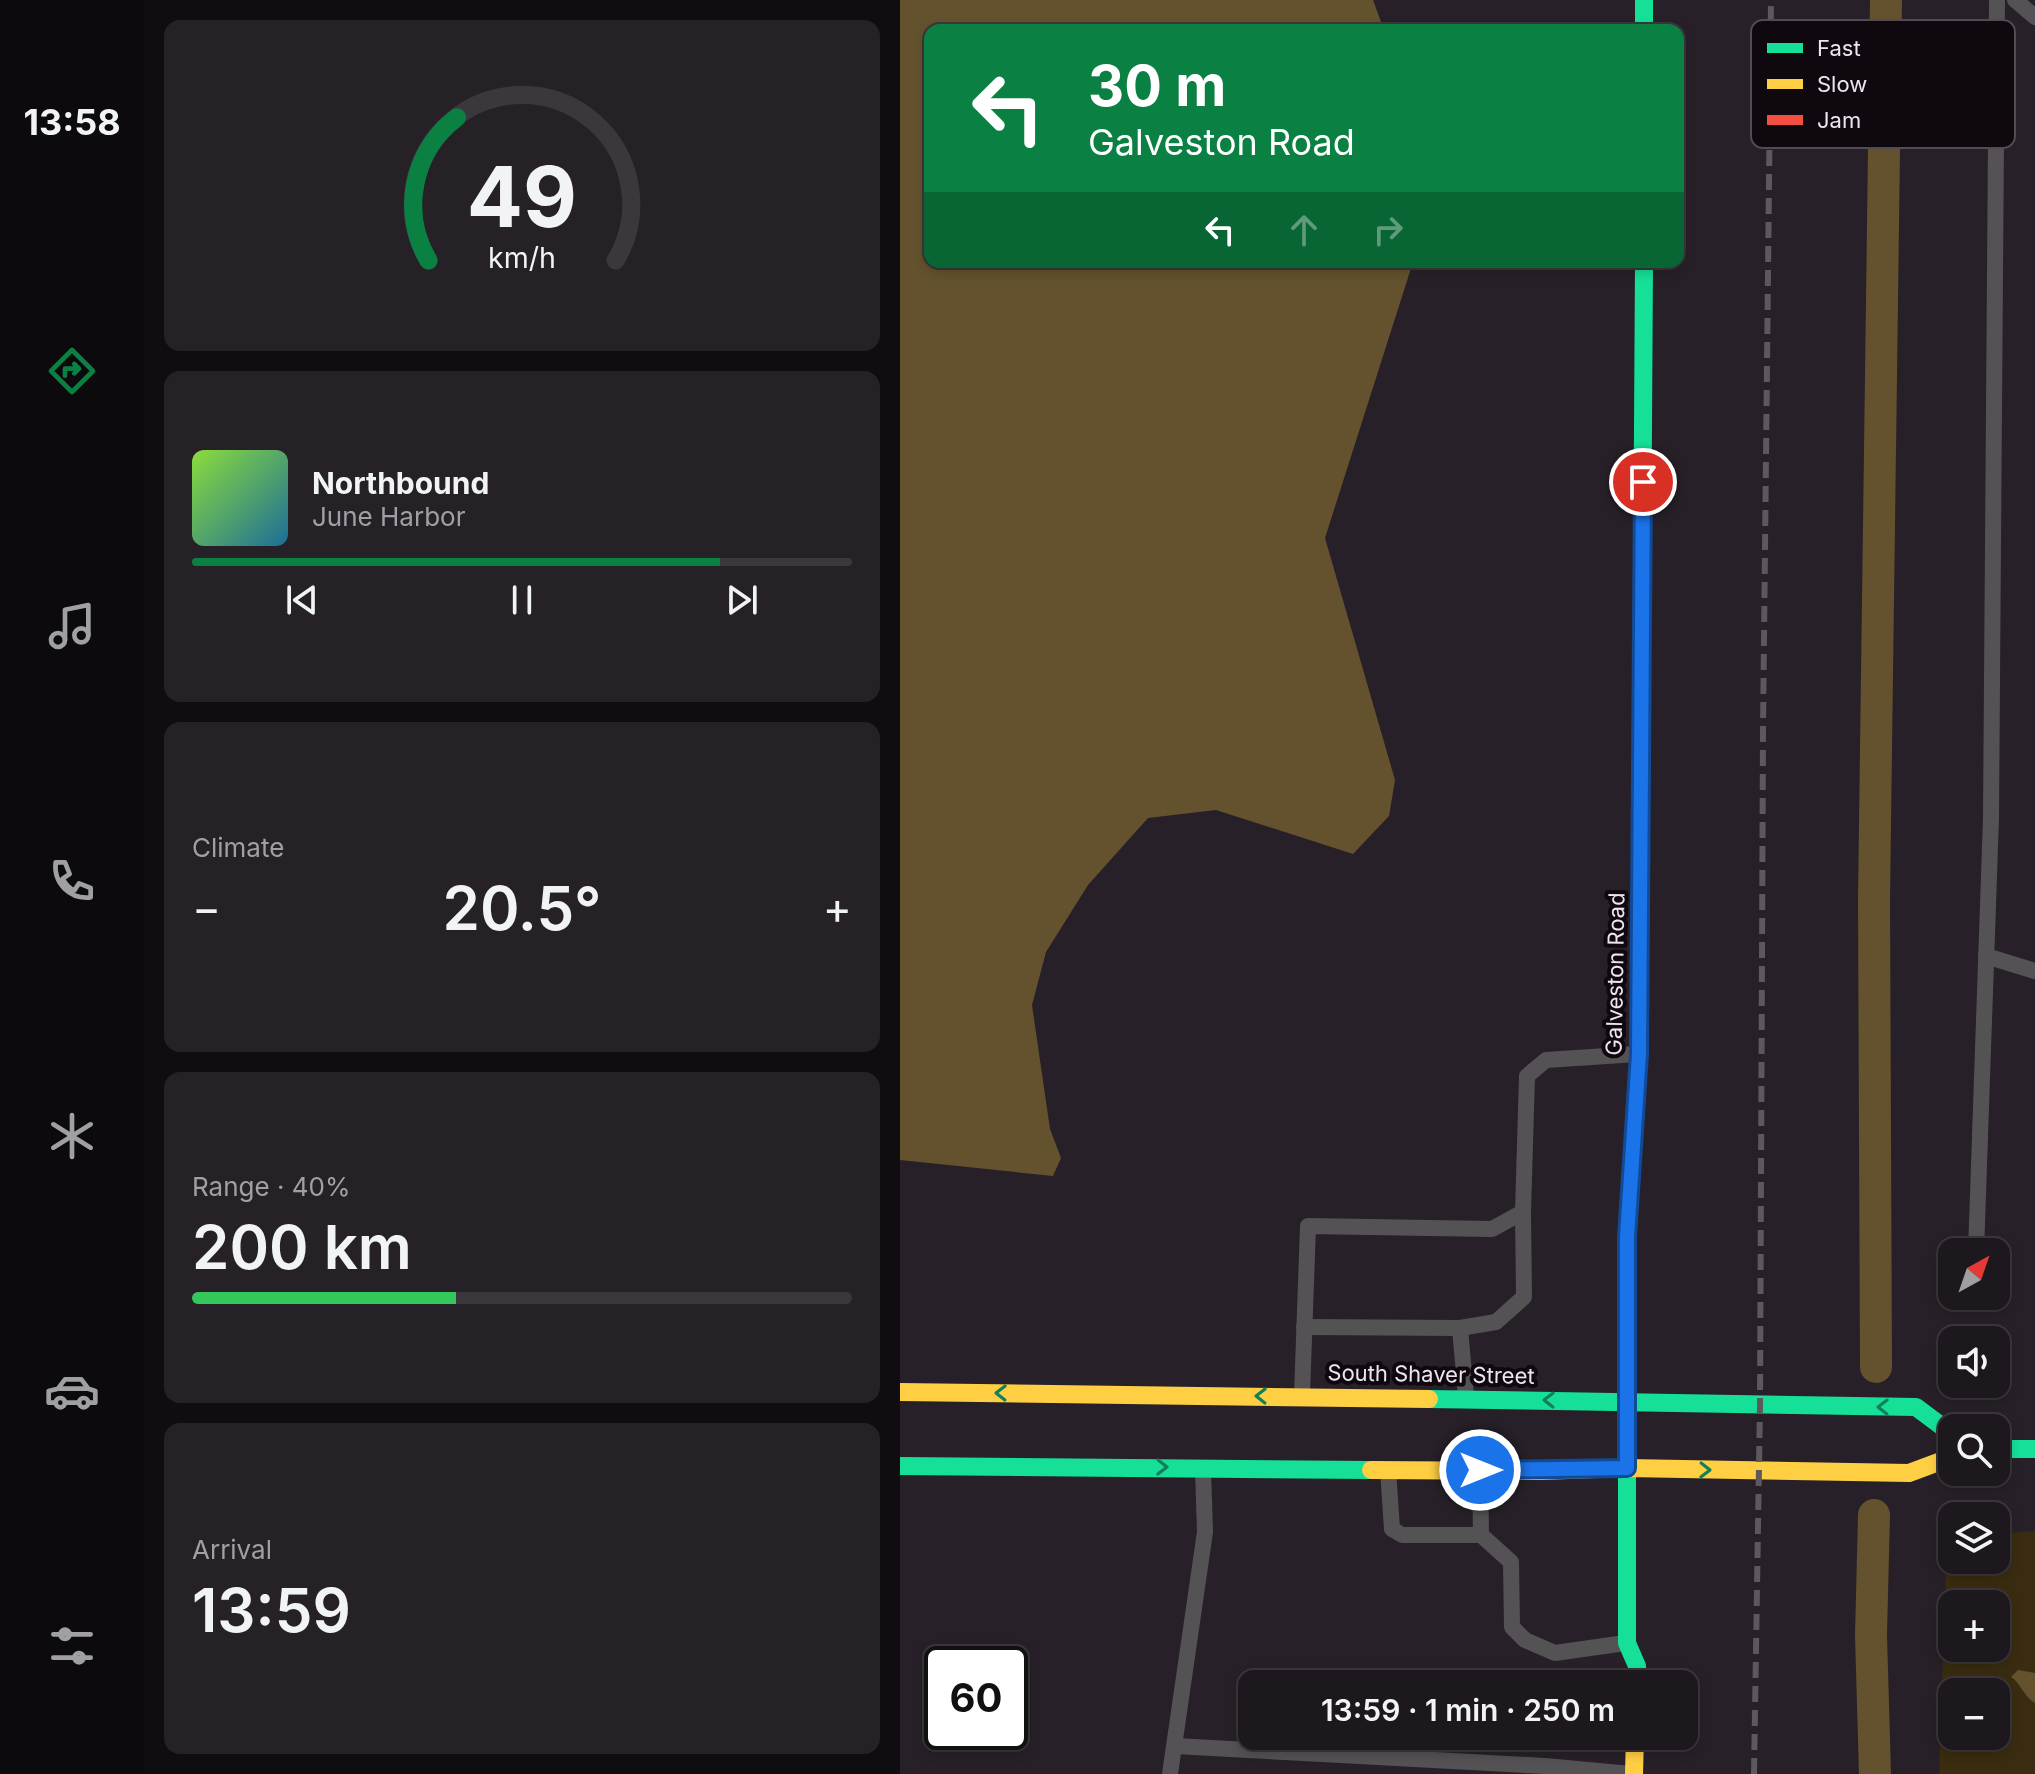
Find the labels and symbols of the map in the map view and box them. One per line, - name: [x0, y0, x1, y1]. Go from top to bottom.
- legend: [1751, 20, 2015, 148]
- text: Fast: [1817, 35, 1861, 61]
- text: Slow: [1817, 71, 1867, 97]
- text: Jam: [1817, 107, 1861, 133]
- pin: [1609, 448, 1677, 516]
- street label: Galveston Road: [1601, 892, 1629, 1056]
- north arrow: [1938, 1238, 2010, 1310]
- street label: South Shaver Street: [1327, 1359, 1535, 1389]
- one-way arrow: [994, 1384, 1007, 1402]
- one-way arrow: [1254, 1388, 1267, 1405]
- one-way arrow: [1542, 1391, 1555, 1409]
- one-way arrow: [1876, 1398, 1889, 1416]
- position arrow: [1438, 1428, 1522, 1512]
- one-way arrow: [1156, 1459, 1169, 1476]
- one-way arrow: [1699, 1461, 1712, 1478]
- speed limit sign: 60: [924, 1646, 1028, 1750]

